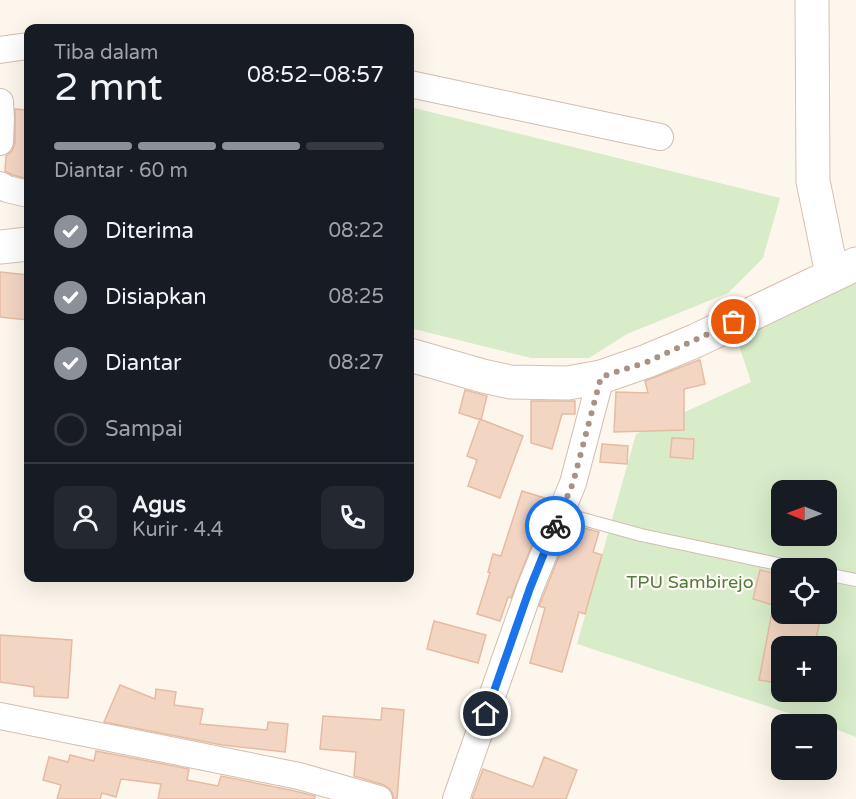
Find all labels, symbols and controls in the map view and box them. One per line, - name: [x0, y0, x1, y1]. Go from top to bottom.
- text: Tiba dalam: [54, 41, 158, 65]
- text: 08:52–08:57: [247, 62, 384, 88]
- text: 2 mnt: [54, 64, 163, 111]
- text: Diantar · 60 m: [54, 159, 188, 183]
- icon: check: [54, 215, 87, 248]
- text: Diterima: [105, 218, 194, 244]
- text: 08:22: [329, 219, 384, 243]
- icon: check: [54, 281, 87, 314]
- text: Disiapkan: [105, 284, 207, 310]
- text: 08:25: [329, 285, 384, 309]
- pin: [708, 296, 759, 347]
- icon: bag: [717, 305, 750, 338]
- icon: check: [54, 347, 87, 380]
- text: Diantar: [105, 350, 181, 376]
- text: 08:27: [329, 351, 384, 375]
- text: Sampai: [105, 416, 183, 442]
- north arrow: [771, 480, 837, 546]
- map controls: [771, 480, 837, 780]
- button: person: [54, 486, 117, 549]
- button: phone: [321, 486, 384, 549]
- text: Agus: [132, 492, 186, 518]
- courier: [525, 496, 585, 556]
- icon: bike: [539, 510, 572, 543]
- text: Kurir · 4.4: [132, 518, 223, 542]
- button: locate: [771, 558, 837, 624]
- park label: TPU Sambirejo: [626, 571, 754, 593]
- button: +: [771, 636, 837, 702]
- pin: [460, 688, 511, 739]
- icon: home: [469, 697, 502, 730]
- button: −: [771, 714, 837, 780]

